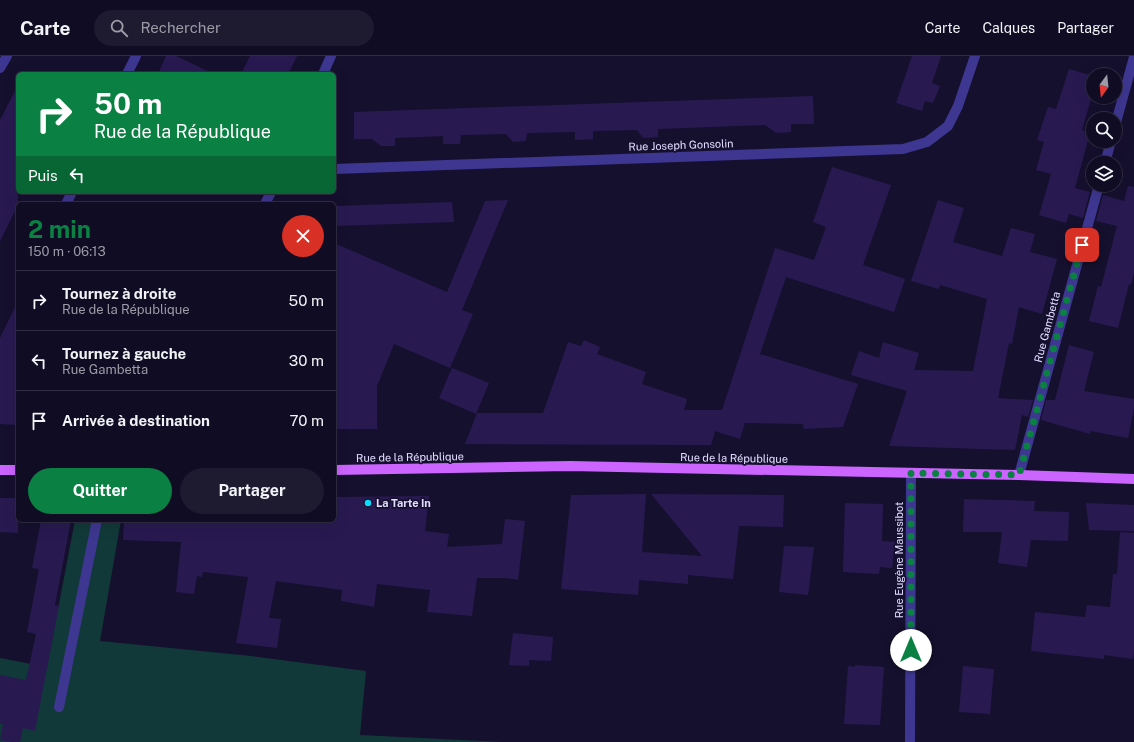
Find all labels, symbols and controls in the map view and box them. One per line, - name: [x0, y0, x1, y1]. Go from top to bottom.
- search box: [94, 10, 374, 46]
- text: Carte: [20, 17, 70, 39]
- icon: search: [108, 17, 130, 39]
- text: Rechercher: [140, 19, 221, 36]
- text: Carte: [925, 20, 961, 36]
- text: Calques: [983, 20, 1035, 36]
- text: Partager: [1057, 20, 1114, 36]
- north arrow: [1086, 68, 1122, 104]
- map controls: [1086, 68, 1122, 192]
- text: 50 m: [94, 87, 162, 120]
- icon: right: [28, 88, 80, 140]
- button: search: [1086, 112, 1122, 148]
- text: Rue de la République: [94, 121, 271, 142]
- street label: Rue Joseph Gonsolin: [628, 137, 734, 153]
- button: layers: [1086, 156, 1122, 192]
- icon: left: [66, 164, 88, 186]
- text: Puis: [28, 167, 58, 184]
- text: 2 min: [28, 215, 91, 243]
- button: close: [282, 215, 324, 257]
- pin: [1065, 228, 1099, 262]
- icon: arrive: [1071, 234, 1093, 256]
- text: 150 m · 06:13: [28, 244, 106, 259]
- text: Tournez à droite: [62, 285, 176, 302]
- icon: right: [28, 290, 50, 312]
- street label: Rue Gambetta: [1032, 290, 1062, 364]
- text: 50 m: [289, 292, 324, 309]
- text: Rue de la République: [62, 302, 190, 317]
- text: Tournez à gauche: [62, 345, 186, 362]
- icon: left: [28, 350, 50, 372]
- text: 30 m: [289, 352, 324, 369]
- text: Rue Gambetta: [62, 362, 148, 377]
- icon: arrive: [28, 410, 50, 432]
- text: Arrivée à destination: [62, 412, 210, 429]
- text: 70 m: [289, 412, 324, 429]
- street label: Rue de la République: [356, 450, 464, 464]
- street label: Rue de la République: [680, 451, 788, 465]
- button: Quitter: [28, 468, 172, 514]
- button: Partager: [180, 468, 324, 514]
- place label: La Tarte In: [376, 497, 431, 509]
- marker: La Tarte In: [363, 498, 373, 508]
- street label: Rue Eugène Maussibot: [893, 502, 905, 618]
- position arrow: [890, 629, 932, 671]

